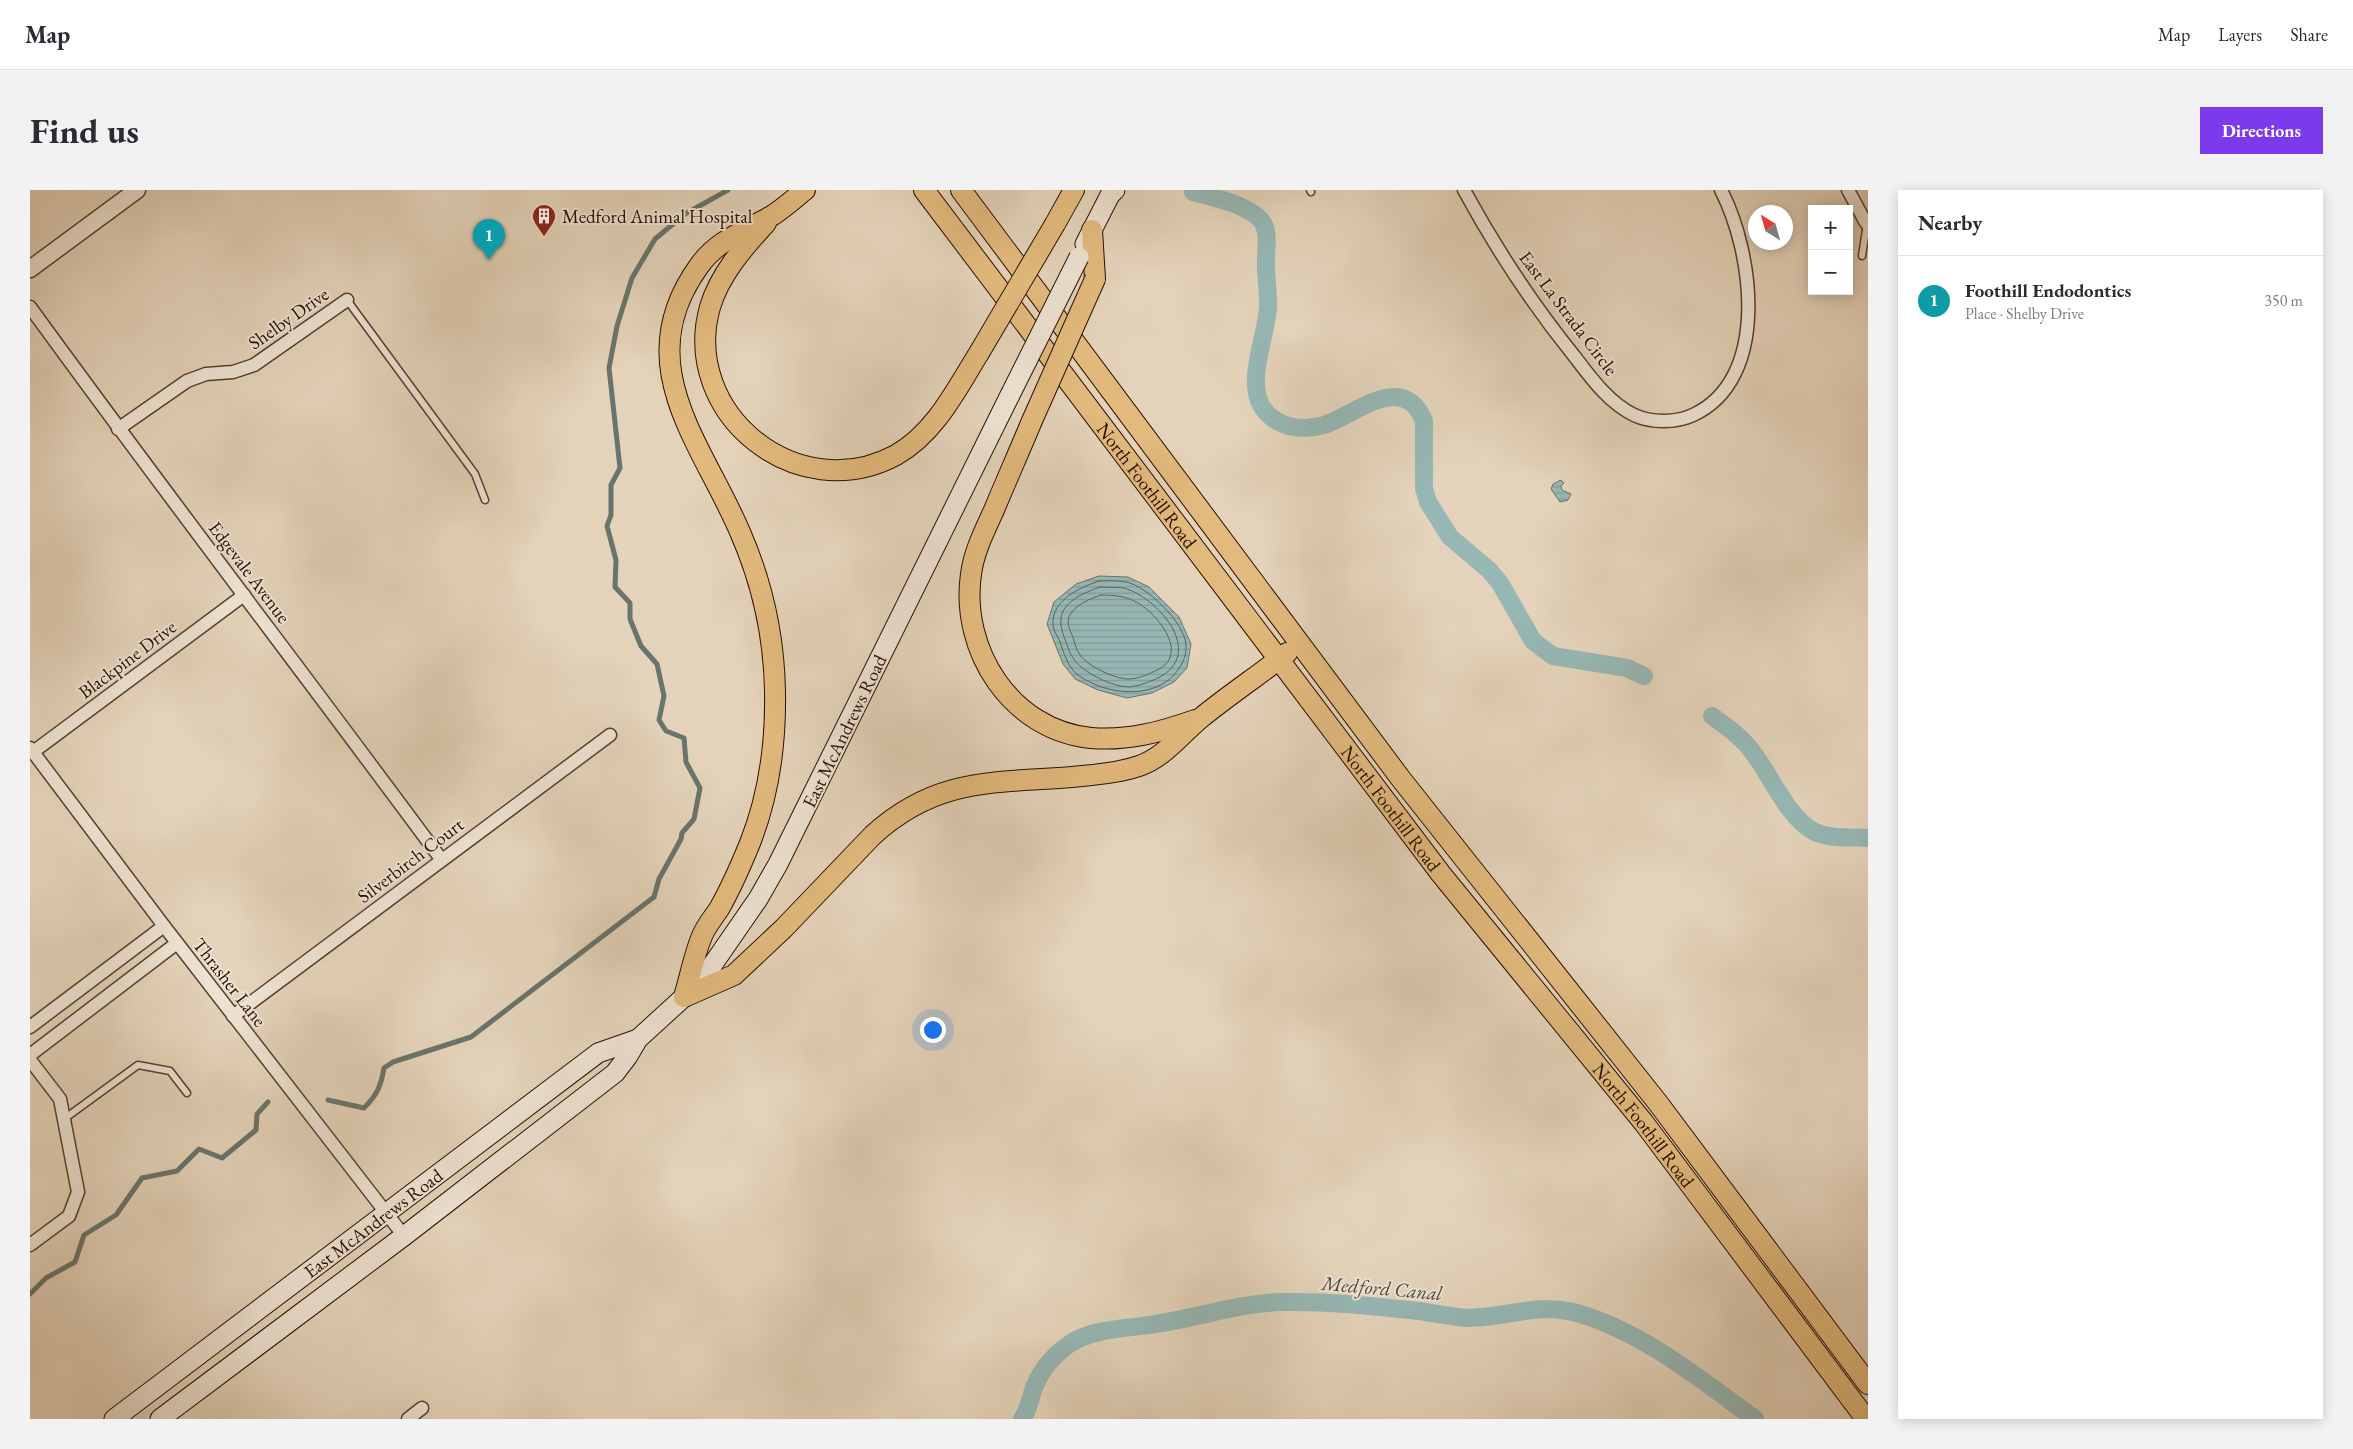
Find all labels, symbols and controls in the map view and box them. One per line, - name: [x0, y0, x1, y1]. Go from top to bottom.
- text: Map: [25, 19, 70, 50]
- text: Map: [2158, 23, 2190, 46]
- text: Layers: [2218, 23, 2262, 46]
- text: Share: [2290, 23, 2328, 46]
- button: Directions: [2200, 107, 2323, 154]
- text: Find us: [30, 108, 139, 153]
- building icon: Medford Animal Hospital: [531, 203, 557, 237]
- place label: Medford Animal Hospital: [562, 204, 753, 229]
- north arrow: [1748, 205, 1793, 250]
- map controls: [1808, 205, 1853, 295]
- button: +: [1808, 205, 1853, 250]
- text: Nearby: [1918, 209, 1982, 236]
- pin: 1: [473, 219, 505, 260]
- street label: East La Strada Circle: [1513, 246, 1624, 381]
- button: −: [1808, 250, 1853, 295]
- text: Foothill Endodontics: [1965, 278, 2131, 303]
- street label: Shelby Drive: [243, 282, 333, 355]
- text: 1: [1930, 290, 1938, 311]
- text: 350 m: [2264, 290, 2303, 311]
- text: Place · Shelby Drive: [1965, 303, 2084, 324]
- street label: North Foothill Road: [1091, 417, 1203, 554]
- street label: Edgevale Avenue: [203, 516, 296, 628]
- street label: Blackpine Drive: [73, 614, 181, 704]
- street label: East McAndrews Road: [797, 650, 893, 812]
- street label: North Foothill Road: [1335, 741, 1447, 877]
- street label: Silverbirch Court: [352, 812, 469, 909]
- street label: Thrasher Lane: [187, 933, 272, 1032]
- your location: [920, 1017, 946, 1043]
- street label: North Foothill Road: [1587, 1058, 1700, 1193]
- street label: East McAndrews Road: [299, 1163, 448, 1284]
- water label: Medford Canal: [1320, 1270, 1444, 1306]

